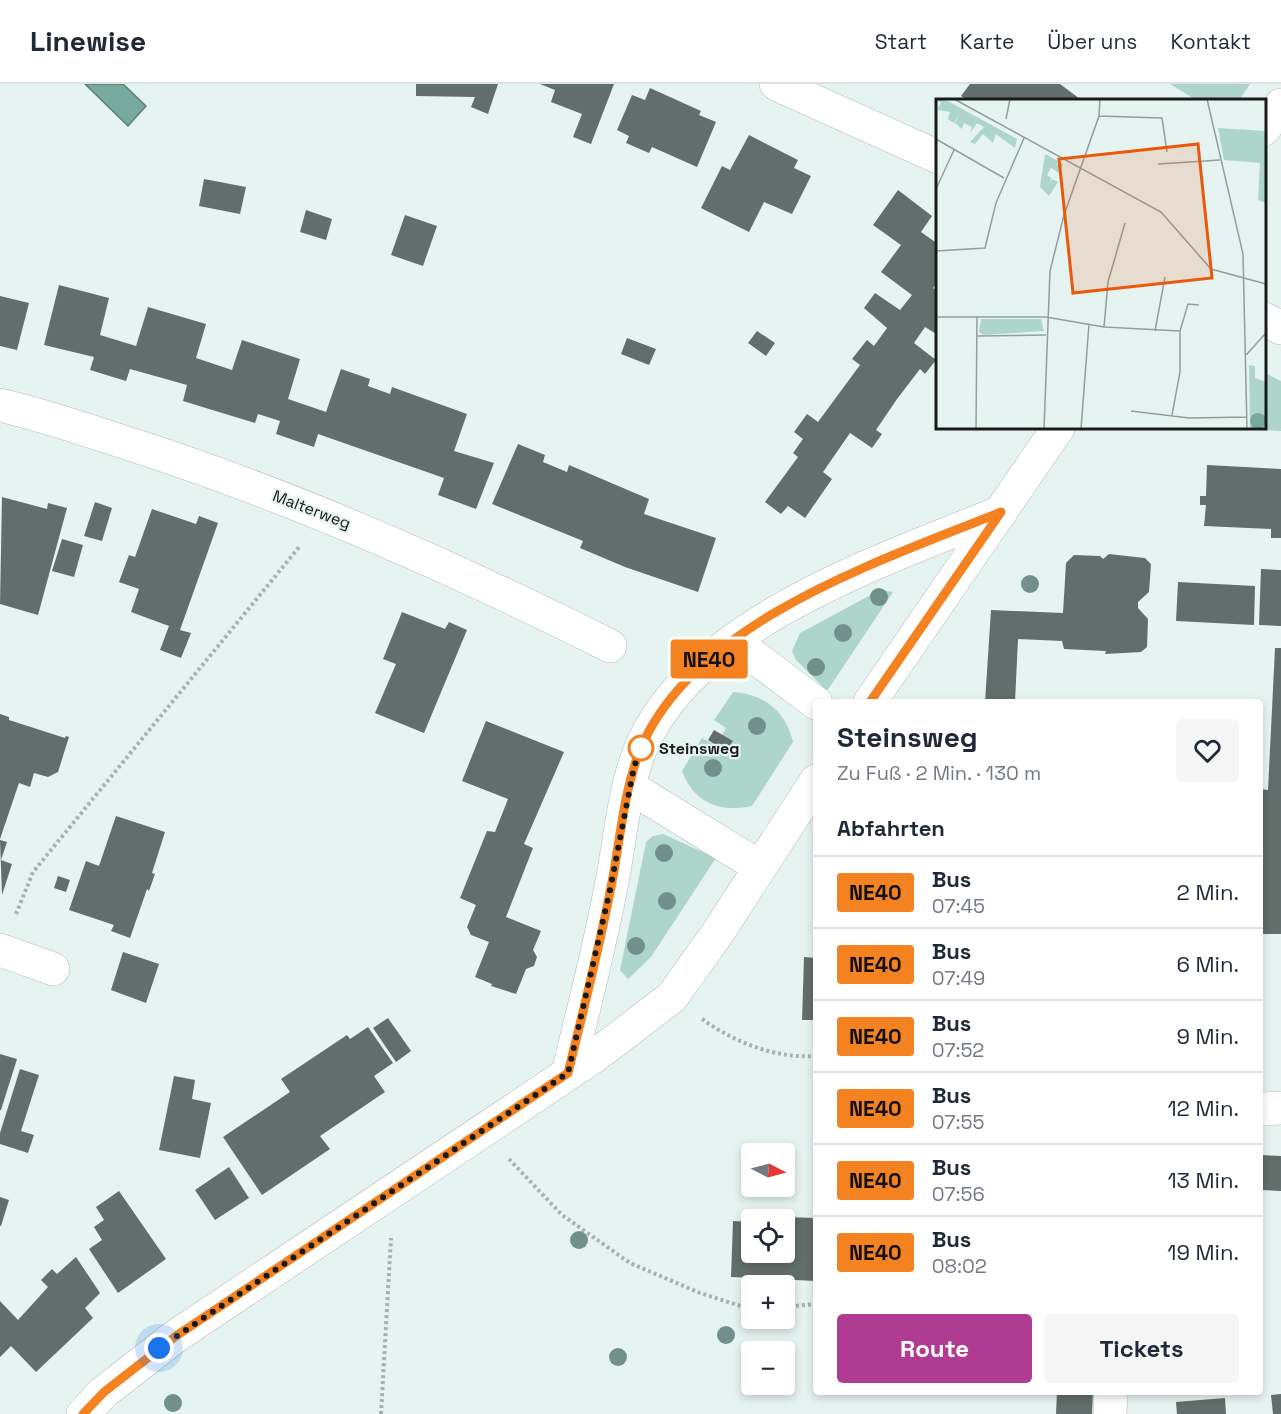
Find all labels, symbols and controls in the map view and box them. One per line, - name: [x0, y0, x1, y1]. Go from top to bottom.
- text: Linewise: [30, 23, 146, 59]
- text: Start: [875, 28, 927, 55]
- text: Karte: [960, 28, 1014, 55]
- text: Über uns: [1047, 28, 1137, 55]
- text: Kontakt: [1170, 28, 1251, 55]
- inset map: [936, 99, 1266, 429]
- street label: Malterweg: [270, 485, 354, 534]
- line badge: NE40: [667, 640, 751, 678]
- text: NE40: [683, 646, 735, 673]
- text: Steinsweg: [837, 719, 978, 755]
- button: heart: [1176, 719, 1239, 782]
- marker: Steinsweg: [628, 735, 654, 761]
- place label: Steinsweg: [659, 738, 739, 759]
- text: Zu Fuß · 2 Min. · 130 m: [837, 760, 1041, 786]
- text: Abfahrten: [837, 814, 945, 842]
- text: Bus: [932, 865, 971, 893]
- text: 2 Min.: [1177, 878, 1239, 906]
- text: NE40: [849, 879, 902, 906]
- text: 07:45: [932, 893, 985, 919]
- text: Bus: [932, 937, 971, 965]
- text: 6 Min.: [1176, 950, 1239, 978]
- text: NE40: [849, 951, 902, 978]
- text: 07:49: [932, 965, 985, 991]
- text: Bus: [932, 1009, 971, 1037]
- text: 9 Min.: [1176, 1022, 1239, 1050]
- text: NE40: [849, 1023, 902, 1050]
- text: 07:52: [932, 1037, 984, 1063]
- text: Bus: [932, 1081, 971, 1109]
- text: 12 Min.: [1167, 1094, 1239, 1122]
- text: NE40: [849, 1095, 902, 1122]
- text: 07:55: [932, 1109, 984, 1135]
- north arrow: [741, 1143, 795, 1197]
- map controls: [741, 1143, 795, 1395]
- text: Bus: [932, 1153, 971, 1181]
- text: 13 Min.: [1167, 1166, 1239, 1194]
- text: NE40: [849, 1167, 902, 1194]
- text: 07:56: [932, 1181, 985, 1207]
- button: locate: [741, 1209, 795, 1263]
- text: Bus: [932, 1225, 971, 1253]
- text: 19 Min.: [1167, 1238, 1239, 1266]
- text: NE40: [849, 1239, 902, 1266]
- text: 08:02: [932, 1253, 987, 1279]
- button: +: [741, 1275, 795, 1329]
- button: Route: [837, 1314, 1032, 1383]
- button: Tickets: [1044, 1314, 1239, 1383]
- your location: [144, 1333, 174, 1363]
- button: −: [741, 1341, 795, 1395]

